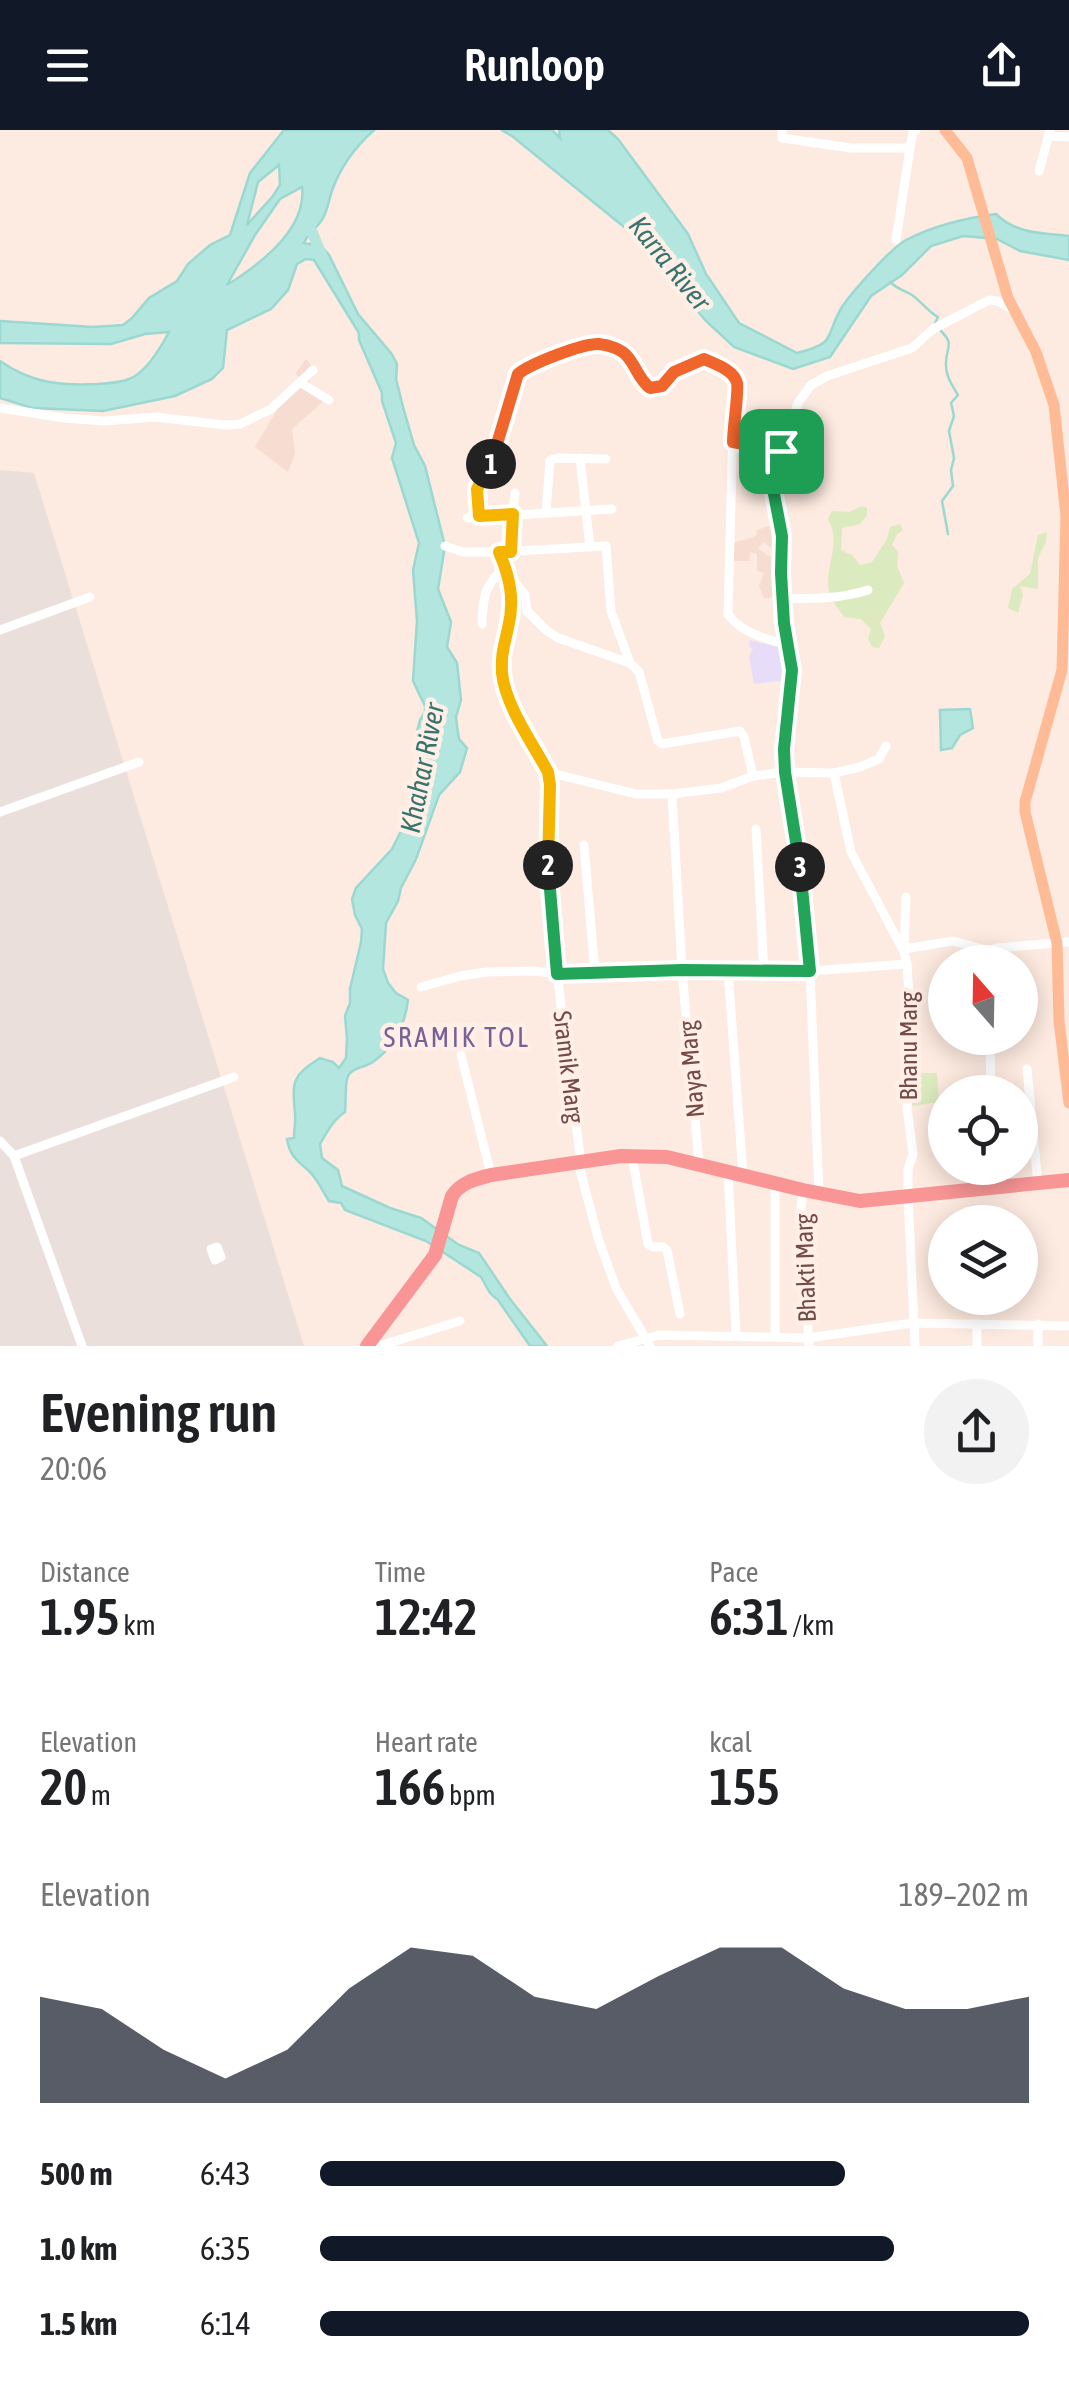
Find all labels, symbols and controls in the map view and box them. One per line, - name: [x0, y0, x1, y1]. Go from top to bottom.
- icon: menu: [40, 38, 95, 93]
- icon: share: [974, 38, 1029, 93]
- text: Runloop: [464, 39, 605, 91]
- water label: Karra River: [623, 210, 719, 318]
- pin: [739, 409, 824, 494]
- icon: arrive: [754, 424, 809, 479]
- pin: 1: [466, 439, 516, 489]
- text: 1: [484, 448, 498, 480]
- water label: Khahar River: [394, 699, 451, 836]
- pin: 2: [523, 840, 573, 890]
- pin: 3: [775, 842, 825, 892]
- text: 2: [541, 849, 555, 881]
- text: 3: [793, 851, 807, 883]
- north arrow: [928, 945, 1038, 1055]
- map controls: [928, 945, 1038, 1315]
- street label: Bhanu Marg: [894, 991, 922, 1100]
- street label: Sramik Marg: [548, 1009, 590, 1125]
- street label: Naya Marg: [673, 1019, 709, 1119]
- district label: SRAMIK TOL: [384, 1021, 530, 1053]
- button: locate: [928, 1075, 1038, 1185]
- button: layers: [928, 1205, 1038, 1315]
- street label: Bhakti Marg: [789, 1213, 821, 1323]
- button: share: [924, 1379, 1029, 1484]
- text: Evening run: [40, 1381, 277, 1444]
- text: 20:06: [40, 1450, 107, 1487]
- text: Distance: [40, 1556, 130, 1588]
- text: Time: [375, 1556, 426, 1588]
- text: Pace: [709, 1556, 759, 1588]
- text: 1.95: [40, 1588, 119, 1646]
- text: 12:42: [375, 1588, 478, 1646]
- text: 6:31: [709, 1588, 789, 1646]
- text: km: [119, 1609, 156, 1641]
- text: /km: [789, 1609, 835, 1641]
- text: Elevation: [40, 1726, 137, 1758]
- text: Heart rate: [375, 1726, 478, 1758]
- text: kcal: [709, 1726, 752, 1758]
- text: 20: [40, 1758, 87, 1816]
- text: 166: [375, 1758, 445, 1816]
- text: 155: [709, 1758, 780, 1816]
- text: m: [87, 1779, 111, 1811]
- text: bpm: [445, 1779, 496, 1811]
- text: Elevation: [40, 1876, 151, 1913]
- text: 189–202 m: [899, 1876, 1029, 1913]
- text: 500 m: [40, 2155, 113, 2192]
- text: 6:43: [200, 2155, 251, 2192]
- text: 1.0 km: [40, 2230, 117, 2267]
- text: 6:35: [200, 2230, 251, 2267]
- text: 1.5 km: [40, 2305, 117, 2342]
- text: 6:14: [200, 2305, 251, 2342]

